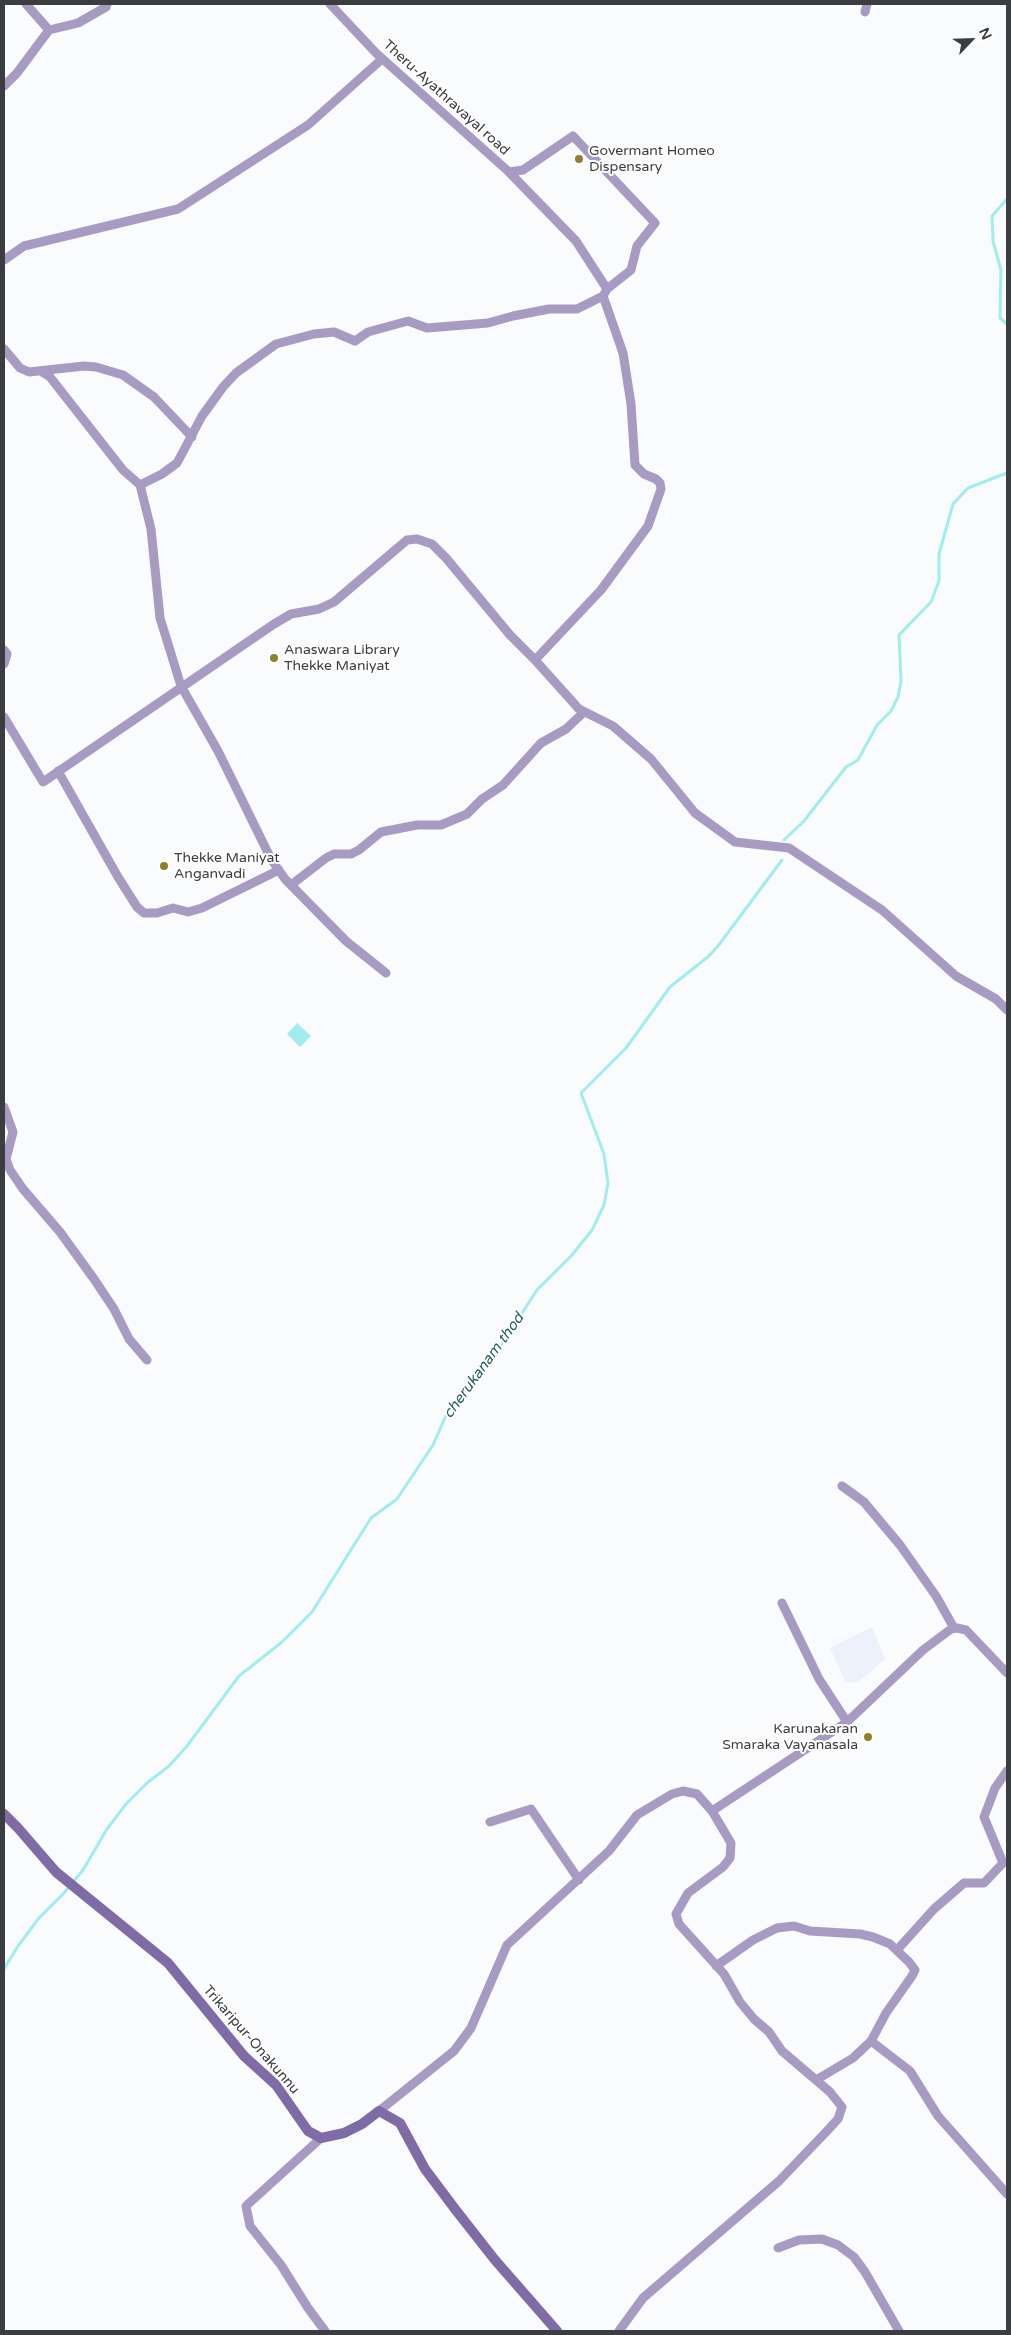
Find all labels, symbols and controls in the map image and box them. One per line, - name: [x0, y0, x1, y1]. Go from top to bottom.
- north arrow: [946, 15, 996, 65]
- text: N: [975, 25, 995, 42]
- street label: Theru-Ayathravayal road: [379, 37, 513, 159]
- place label: Govermant Homeo Dispensary: [589, 143, 715, 176]
- marker: Govermant Homeo Dispensary: [573, 153, 585, 165]
- place label: Anaswara Library Thekke Maniyat: [284, 642, 400, 674]
- marker: Anaswara Library Thekke Maniyat: [268, 652, 280, 664]
- place label: Thekke Maniyat Anganvadi: [174, 850, 279, 882]
- marker: Thekke Maniyat Anganvadi: [158, 860, 170, 872]
- water label: cherukanam thod: [440, 1310, 528, 1422]
- place label: Karunakaran Smaraka Vayanasala: [722, 1721, 858, 1754]
- marker: Karunakaran Smaraka Vayanasala: [862, 1731, 874, 1743]
- street label: Trikaripur-Onakunnu: [199, 1982, 303, 2098]

